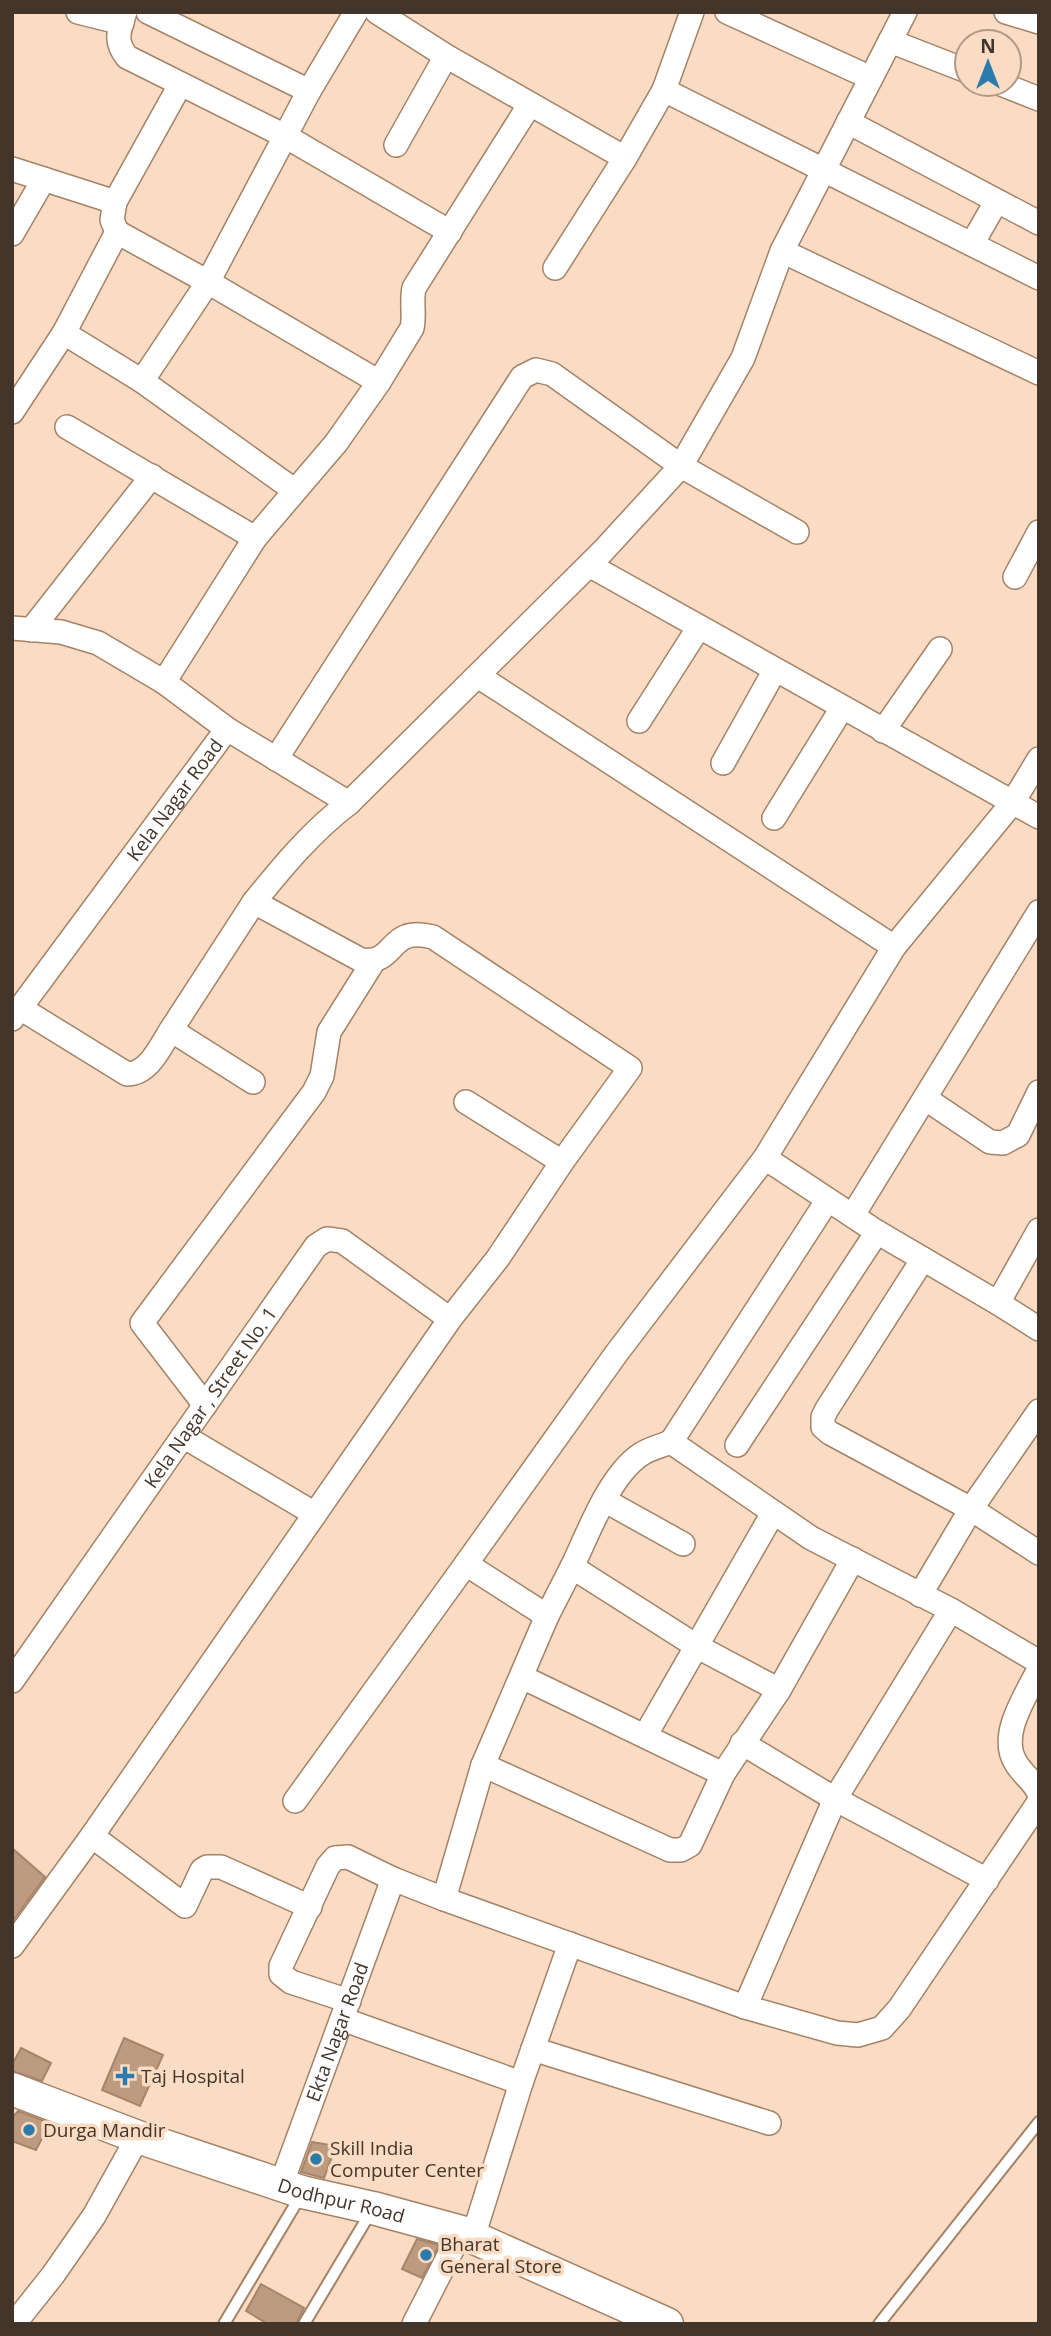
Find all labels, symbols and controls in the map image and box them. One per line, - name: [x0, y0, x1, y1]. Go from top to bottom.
- north arrow: [953, 28, 1023, 98]
- text: N: [980, 33, 996, 59]
- street label: Kela Nagar Road: [121, 733, 229, 866]
- street label: Kela Nagar , Street No. 1: [138, 1302, 283, 1493]
- street label: Ekta Nagar Road: [300, 1959, 374, 2105]
- place label: Taj Hospital: [141, 2063, 245, 2089]
- marker: Taj Hospital: [115, 2066, 135, 2086]
- place label: Durga Mandir: [43, 2117, 166, 2143]
- marker: Durga Mandir: [21, 2122, 37, 2138]
- place label: Skill India Computer Center: [330, 2135, 484, 2183]
- marker: Skill India Computer Center: [308, 2151, 324, 2167]
- street label: Dodhpur Road: [274, 2172, 408, 2229]
- place label: Bharat General Store: [440, 2231, 562, 2279]
- marker: Bharat General Store: [418, 2247, 434, 2263]

